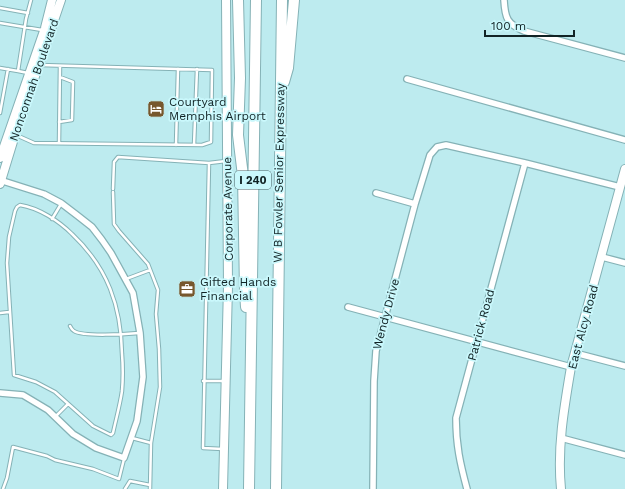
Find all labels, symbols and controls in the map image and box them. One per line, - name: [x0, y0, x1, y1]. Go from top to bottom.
- scale bar: [485, 12, 574, 38]
- street label: Nonconnah Boulevard: [6, 17, 62, 143]
- text: 100 m: [491, 19, 526, 33]
- street label: W B Fowler Senior Expressway: [270, 82, 288, 263]
- place label: Courtyard Memphis Airport: [169, 95, 266, 123]
- hotel icon: Courtyard Memphis Airport: [146, 99, 166, 119]
- street label: Corporate Avenue: [220, 157, 236, 261]
- road number: I 240: [235, 171, 271, 189]
- place label: Gifted Hands Financial: [200, 275, 276, 303]
- street label: Wendy Drive: [370, 277, 402, 351]
- office icon: Gifted Hands Financial: [177, 279, 197, 299]
- street label: East Alcy Road: [565, 283, 601, 371]
- street label: Patrick Road: [465, 288, 497, 362]

